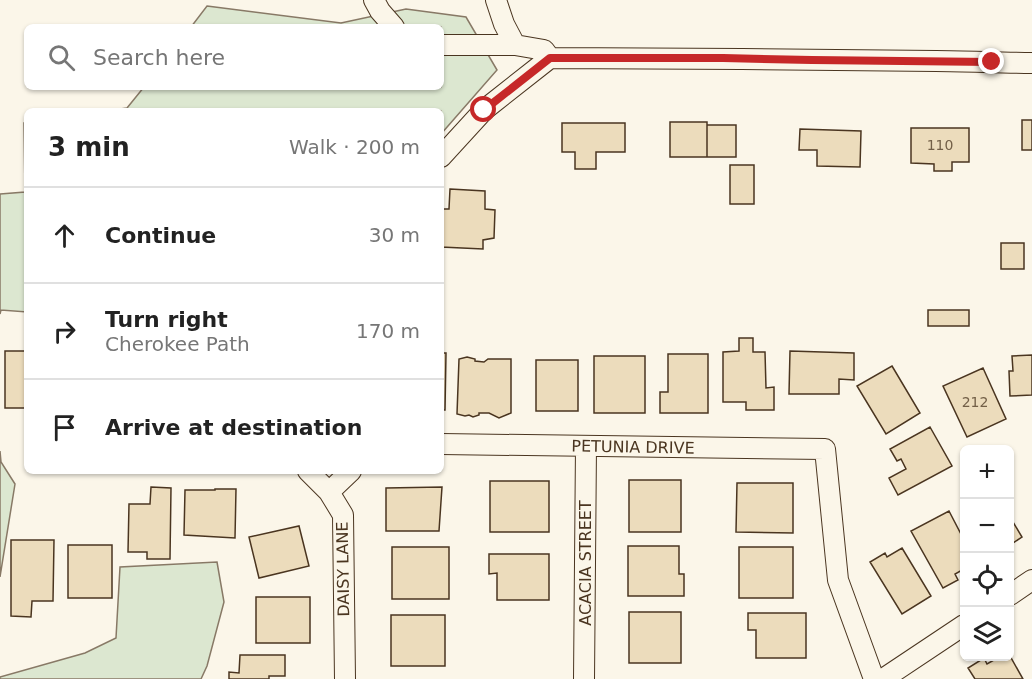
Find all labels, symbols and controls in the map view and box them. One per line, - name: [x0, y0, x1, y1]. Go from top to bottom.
- search box: [24, 24, 444, 90]
- icon: search: [45, 41, 78, 74]
- text: Search here: [93, 45, 225, 70]
- route end: [978, 48, 1004, 74]
- route start: [470, 96, 496, 122]
- text: 3 min: [48, 132, 130, 162]
- text: Walk · 200 m: [289, 135, 420, 159]
- house number: 110: [927, 137, 953, 153]
- icon: ahead: [48, 219, 81, 252]
- text: Continue: [105, 223, 216, 248]
- text: 30 m: [369, 223, 420, 247]
- text: Turn right: [105, 307, 228, 332]
- icon: right: [48, 315, 81, 348]
- text: 170 m: [356, 319, 420, 343]
- text: Cherokee Path: [105, 332, 250, 356]
- house number: 212: [962, 394, 988, 410]
- icon: arrive: [48, 411, 81, 444]
- text: Arrive at destination: [105, 415, 362, 440]
- street label: PETUNIA DRIVE: [571, 436, 695, 458]
- map controls: [960, 445, 1014, 661]
- button: +: [960, 445, 1014, 499]
- button: −: [960, 499, 1014, 553]
- street label: ACACIA STREET: [576, 500, 595, 626]
- street label: DAISY LANE: [333, 521, 353, 617]
- button: locate: [960, 553, 1014, 607]
- button: layers: [960, 607, 1014, 661]

